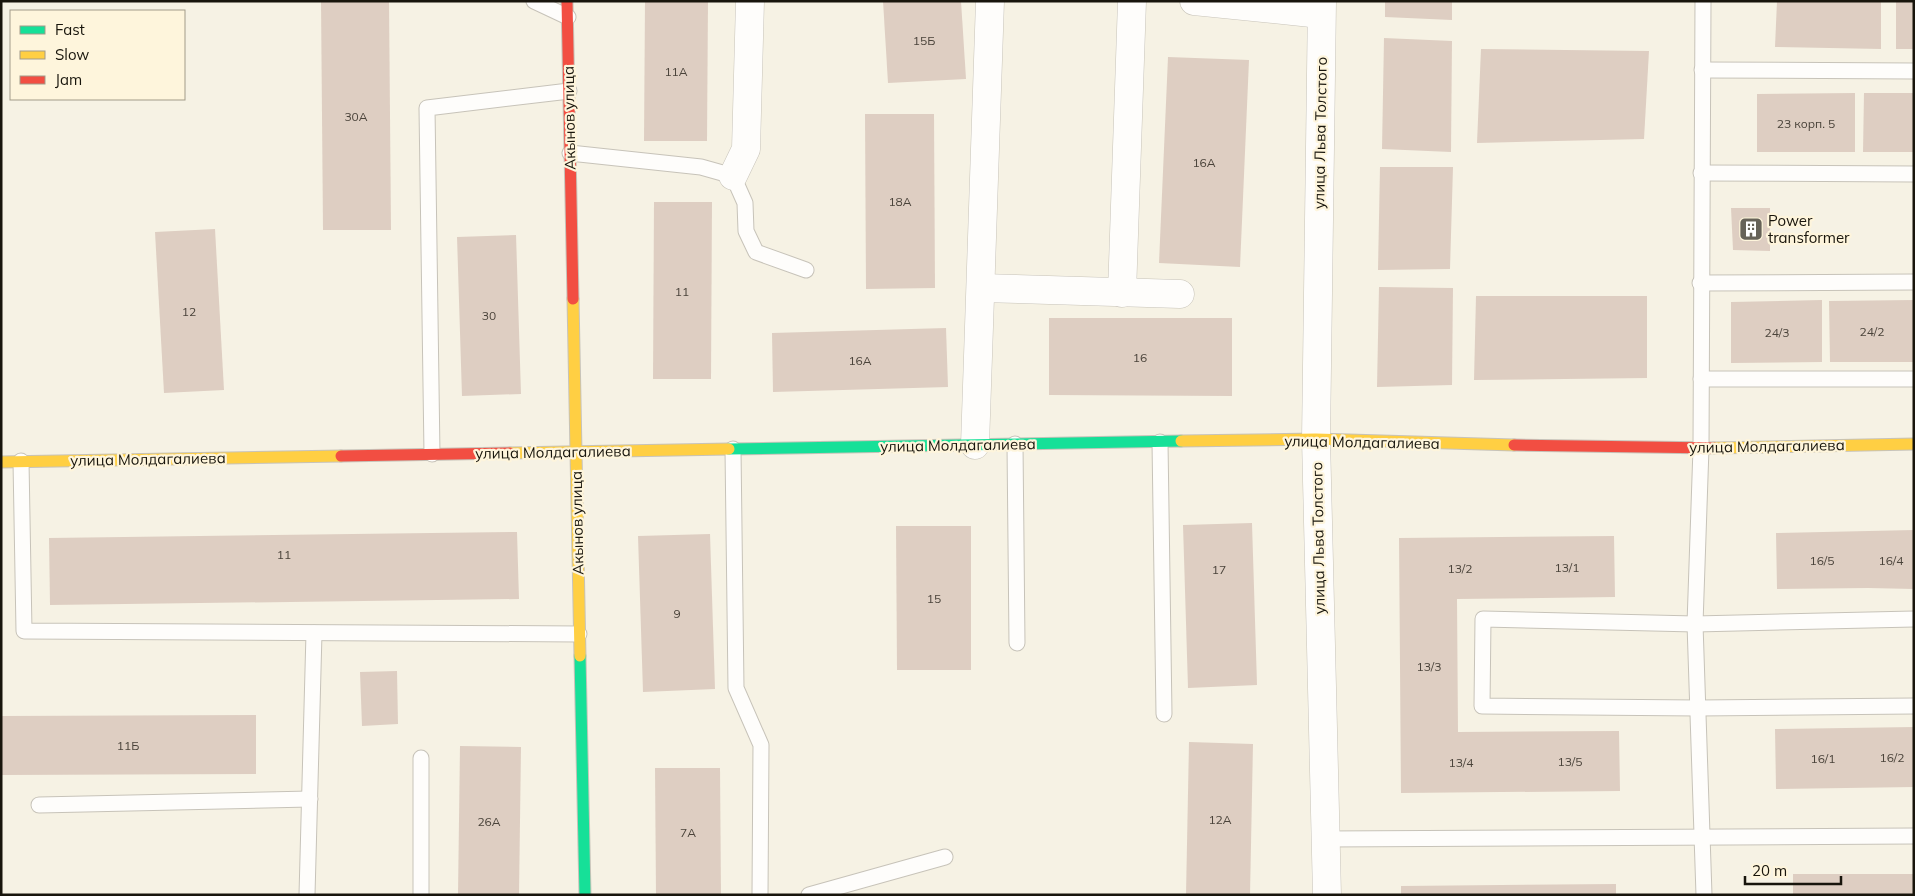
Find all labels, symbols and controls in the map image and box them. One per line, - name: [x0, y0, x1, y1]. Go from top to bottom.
- legend: [10, 10, 185, 100]
- text: Fast: [55, 20, 85, 39]
- house number: 15Б: [913, 33, 935, 48]
- text: Slow: [55, 45, 89, 64]
- street label: улица Льва Толстого: [1309, 57, 1331, 209]
- house number: 11А: [664, 64, 688, 79]
- street label: Акынов улица: [559, 66, 579, 170]
- text: Jam: [55, 70, 82, 89]
- house number: 30А: [344, 109, 368, 124]
- house number: 23 корп. 5: [1777, 116, 1835, 131]
- house number: 16А: [1192, 155, 1216, 170]
- house number: 18А: [888, 194, 912, 209]
- place label: Power transformer: [1768, 211, 1850, 247]
- building icon: Power transformer: [1738, 216, 1764, 242]
- house number: 11: [675, 284, 689, 299]
- house number: 12: [182, 304, 196, 319]
- house number: 30: [482, 308, 496, 323]
- house number: 24/2: [1859, 324, 1885, 339]
- house number: 24/3: [1764, 325, 1790, 340]
- house number: 16: [1133, 350, 1147, 365]
- house number: 16А: [848, 353, 872, 368]
- street label: улица Молдагалиева: [1284, 431, 1440, 453]
- street label: улица Молдагалиева: [880, 434, 1036, 456]
- street label: улица Молдагалиева: [1689, 435, 1845, 457]
- street label: улица Молдагалиева: [475, 441, 631, 463]
- street label: улица Молдагалиева: [70, 448, 226, 470]
- street label: улица Льва Толстого: [1307, 462, 1329, 614]
- street label: Акынов улица: [567, 471, 587, 575]
- house number: 11: [277, 547, 291, 562]
- house number: 16/5: [1809, 553, 1835, 568]
- house number: 16/4: [1878, 553, 1904, 568]
- house number: 13/1: [1554, 560, 1580, 575]
- house number: 13/2: [1447, 561, 1473, 576]
- house number: 17: [1212, 562, 1226, 577]
- house number: 15: [927, 591, 941, 606]
- house number: 9: [673, 606, 681, 621]
- house number: 13/3: [1416, 659, 1442, 674]
- house number: 11Б: [117, 738, 139, 753]
- house number: 16/2: [1879, 750, 1905, 765]
- house number: 16/1: [1810, 751, 1836, 766]
- house number: 13/5: [1557, 754, 1583, 769]
- house number: 13/4: [1448, 755, 1474, 770]
- house number: 12А: [1208, 812, 1232, 827]
- house number: 26А: [477, 814, 501, 829]
- house number: 7А: [680, 825, 696, 840]
- scale bar: [1745, 854, 1841, 886]
- text: 20 m: [1752, 861, 1787, 880]

